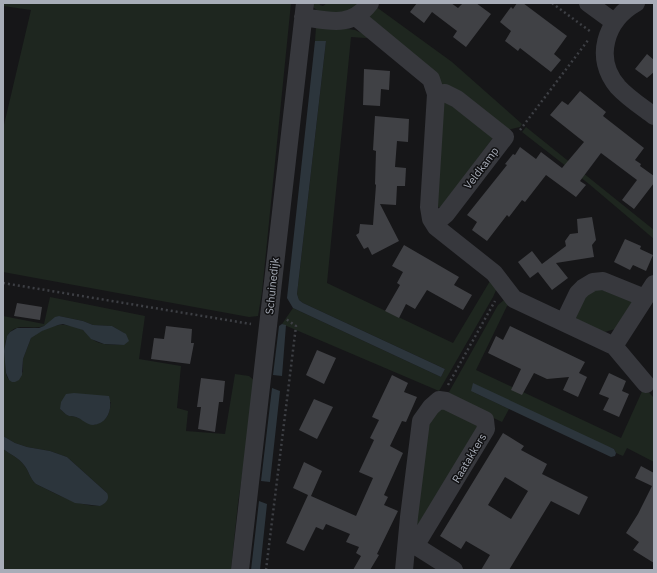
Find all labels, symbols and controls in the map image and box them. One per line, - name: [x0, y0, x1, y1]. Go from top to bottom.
- street label: Veldkamp: [461, 144, 501, 192]
- street label: Schuinedijk: [262, 257, 282, 315]
- street label: Raatakkers: [449, 431, 489, 485]

